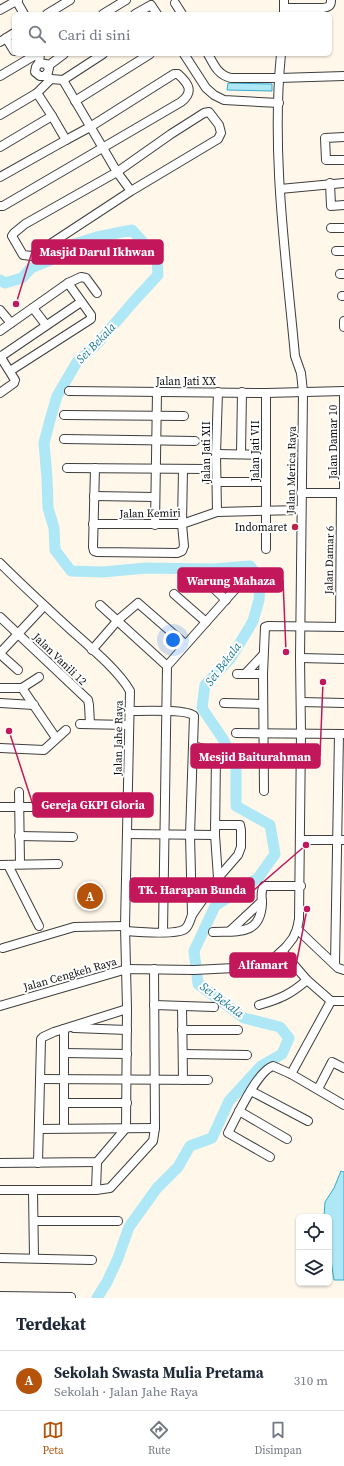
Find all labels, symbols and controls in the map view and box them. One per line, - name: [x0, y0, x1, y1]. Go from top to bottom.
- search box: [12, 12, 332, 56]
- icon: search: [26, 23, 48, 45]
- text: Cari di sini: [58, 24, 130, 45]
- callout: Masjid Darul Ikhwan: [32, 240, 163, 264]
- text: Masjid Darul Ikhwan: [39, 244, 155, 260]
- water label: Sei Bekala: [73, 319, 120, 367]
- street label: Jalan Jati XX: [155, 374, 217, 389]
- street label: Jalan Damar 10: [326, 404, 341, 480]
- street label: Jalan Jati VII: [248, 420, 263, 483]
- street label: Jalan Jati XII: [199, 421, 214, 484]
- street label: Jalan Merica Raya: [283, 426, 300, 515]
- street label: Jalan Kemiri: [118, 505, 181, 522]
- place label: Indomaret: [235, 520, 287, 535]
- marker: Indomaret: [290, 522, 300, 532]
- street label: Jalan Damar 6: [321, 525, 338, 596]
- callout: Warung Mahaza: [178, 568, 283, 592]
- text: Warung Mahaza: [187, 573, 276, 589]
- street label: Jalan Vanili 12: [29, 629, 90, 689]
- your location: [163, 630, 183, 650]
- water label: Sei Bekala: [201, 638, 245, 689]
- street label: Jalan Jahe Raya: [110, 700, 127, 777]
- callout: Mesjid Baiturahman: [191, 744, 320, 768]
- text: Mesjid Baiturahman: [199, 749, 312, 765]
- callout: Gereja GKPI Gloria: [33, 793, 153, 817]
- text: Gereja GKPI Gloria: [41, 797, 145, 813]
- callout: TK. Harapan Bunda: [130, 878, 254, 902]
- pin: A: [77, 881, 103, 911]
- text: TK. Harapan Bunda: [138, 882, 247, 898]
- callout: Alfamart: [230, 953, 296, 977]
- street label: Jalan Cengkeh Raya: [21, 954, 119, 995]
- text: Alfamart: [238, 957, 289, 973]
- water label: Sei Bekala: [197, 979, 248, 1022]
- map controls: [296, 1214, 332, 1286]
- button: locate: [296, 1214, 332, 1250]
- button: layers: [296, 1250, 332, 1286]
- text: Terdekat: [16, 1312, 86, 1336]
- text: Sekolah Swasta Mulia Pretama: [54, 1362, 264, 1383]
- text: A: [25, 1372, 33, 1389]
- text: 310 m: [294, 1372, 328, 1389]
- text: Sekolah · Jalan Jahe Raya: [54, 1383, 198, 1400]
- tab: Peta: [42, 1419, 64, 1458]
- tab: Rute: [148, 1419, 171, 1458]
- tab: Disimpan: [254, 1419, 302, 1458]

